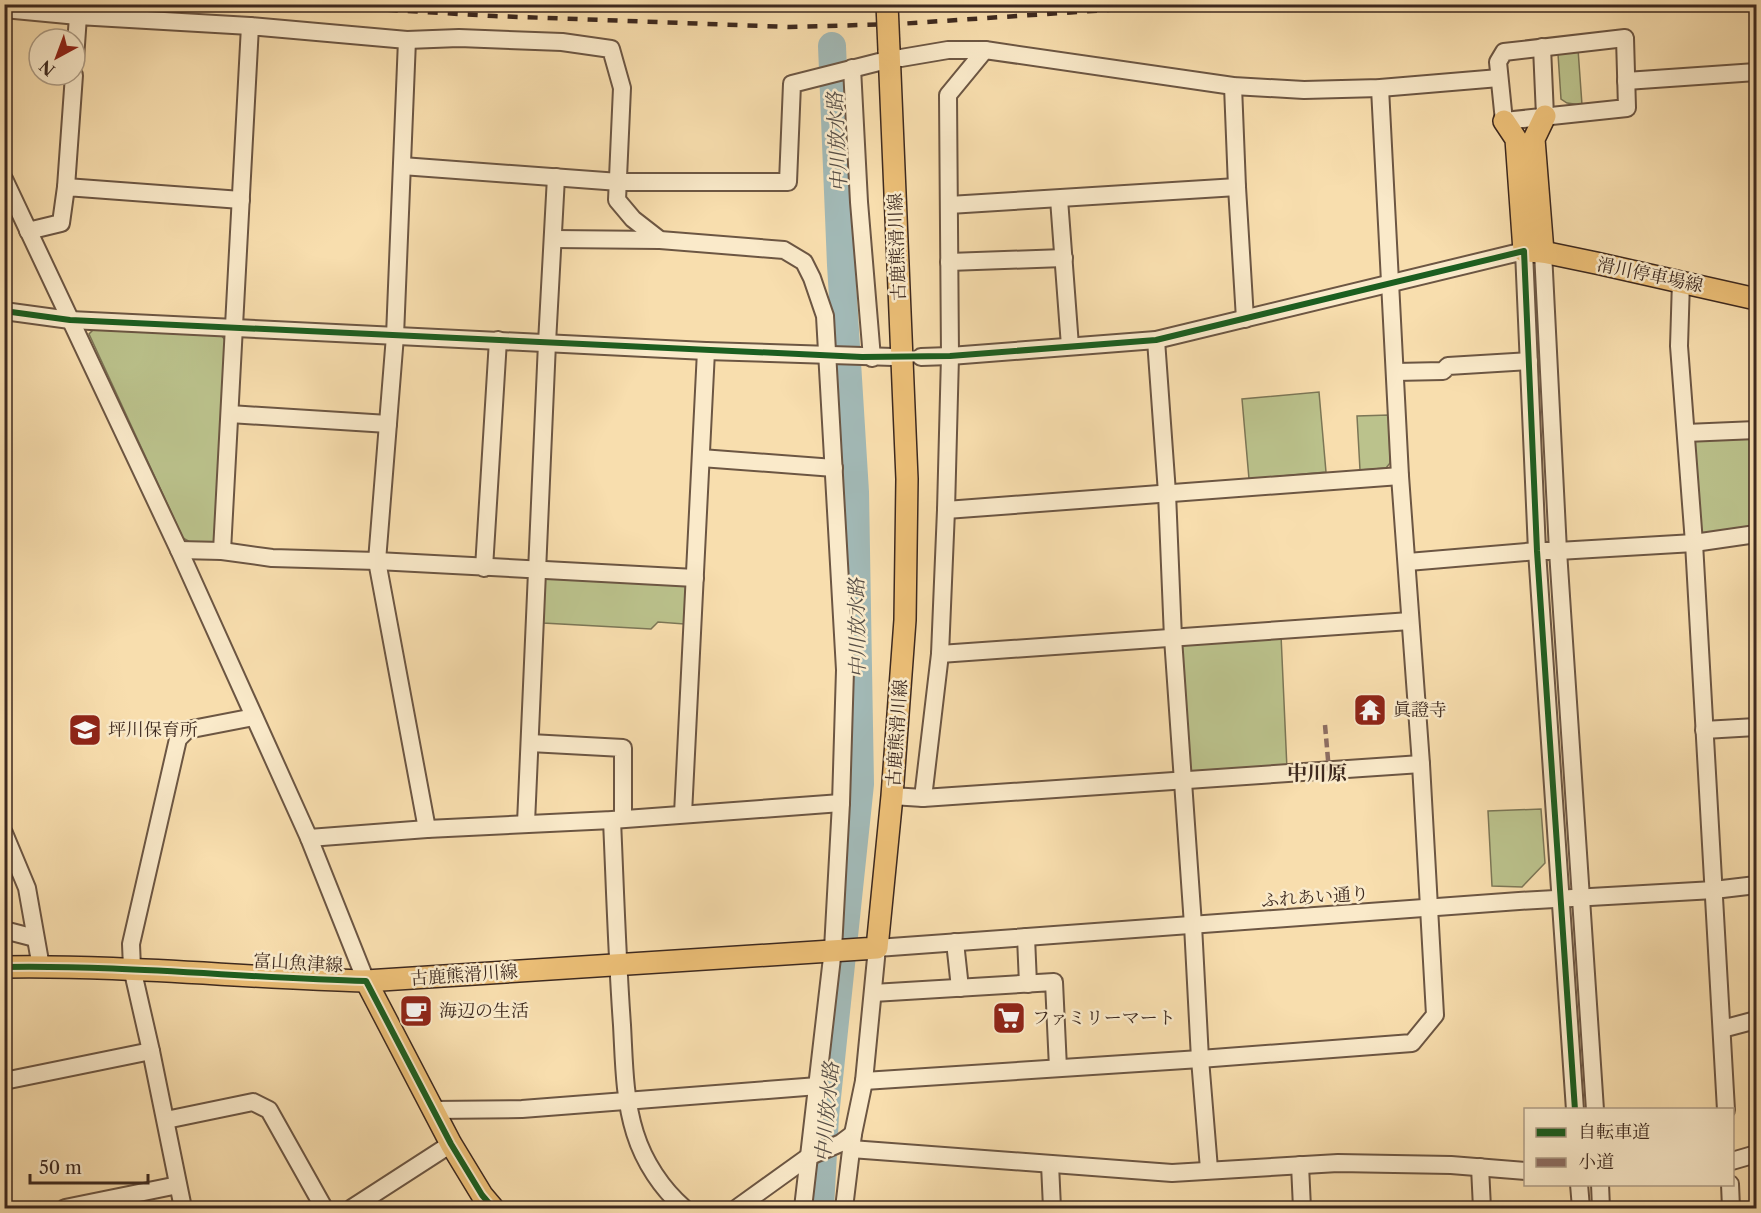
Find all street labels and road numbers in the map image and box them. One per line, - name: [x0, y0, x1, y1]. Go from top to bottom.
- street label: 古鹿熊滑川線: [884, 193, 910, 301]
- street label: 滑川停車場線: [1595, 253, 1705, 297]
- street label: 古鹿熊滑川線: [882, 678, 912, 788]
- street label: ふれあい通り: [1260, 882, 1370, 912]
- street label: 富山魚津線: [252, 950, 344, 976]
- street label: 古鹿熊滑川線: [409, 960, 519, 990]

